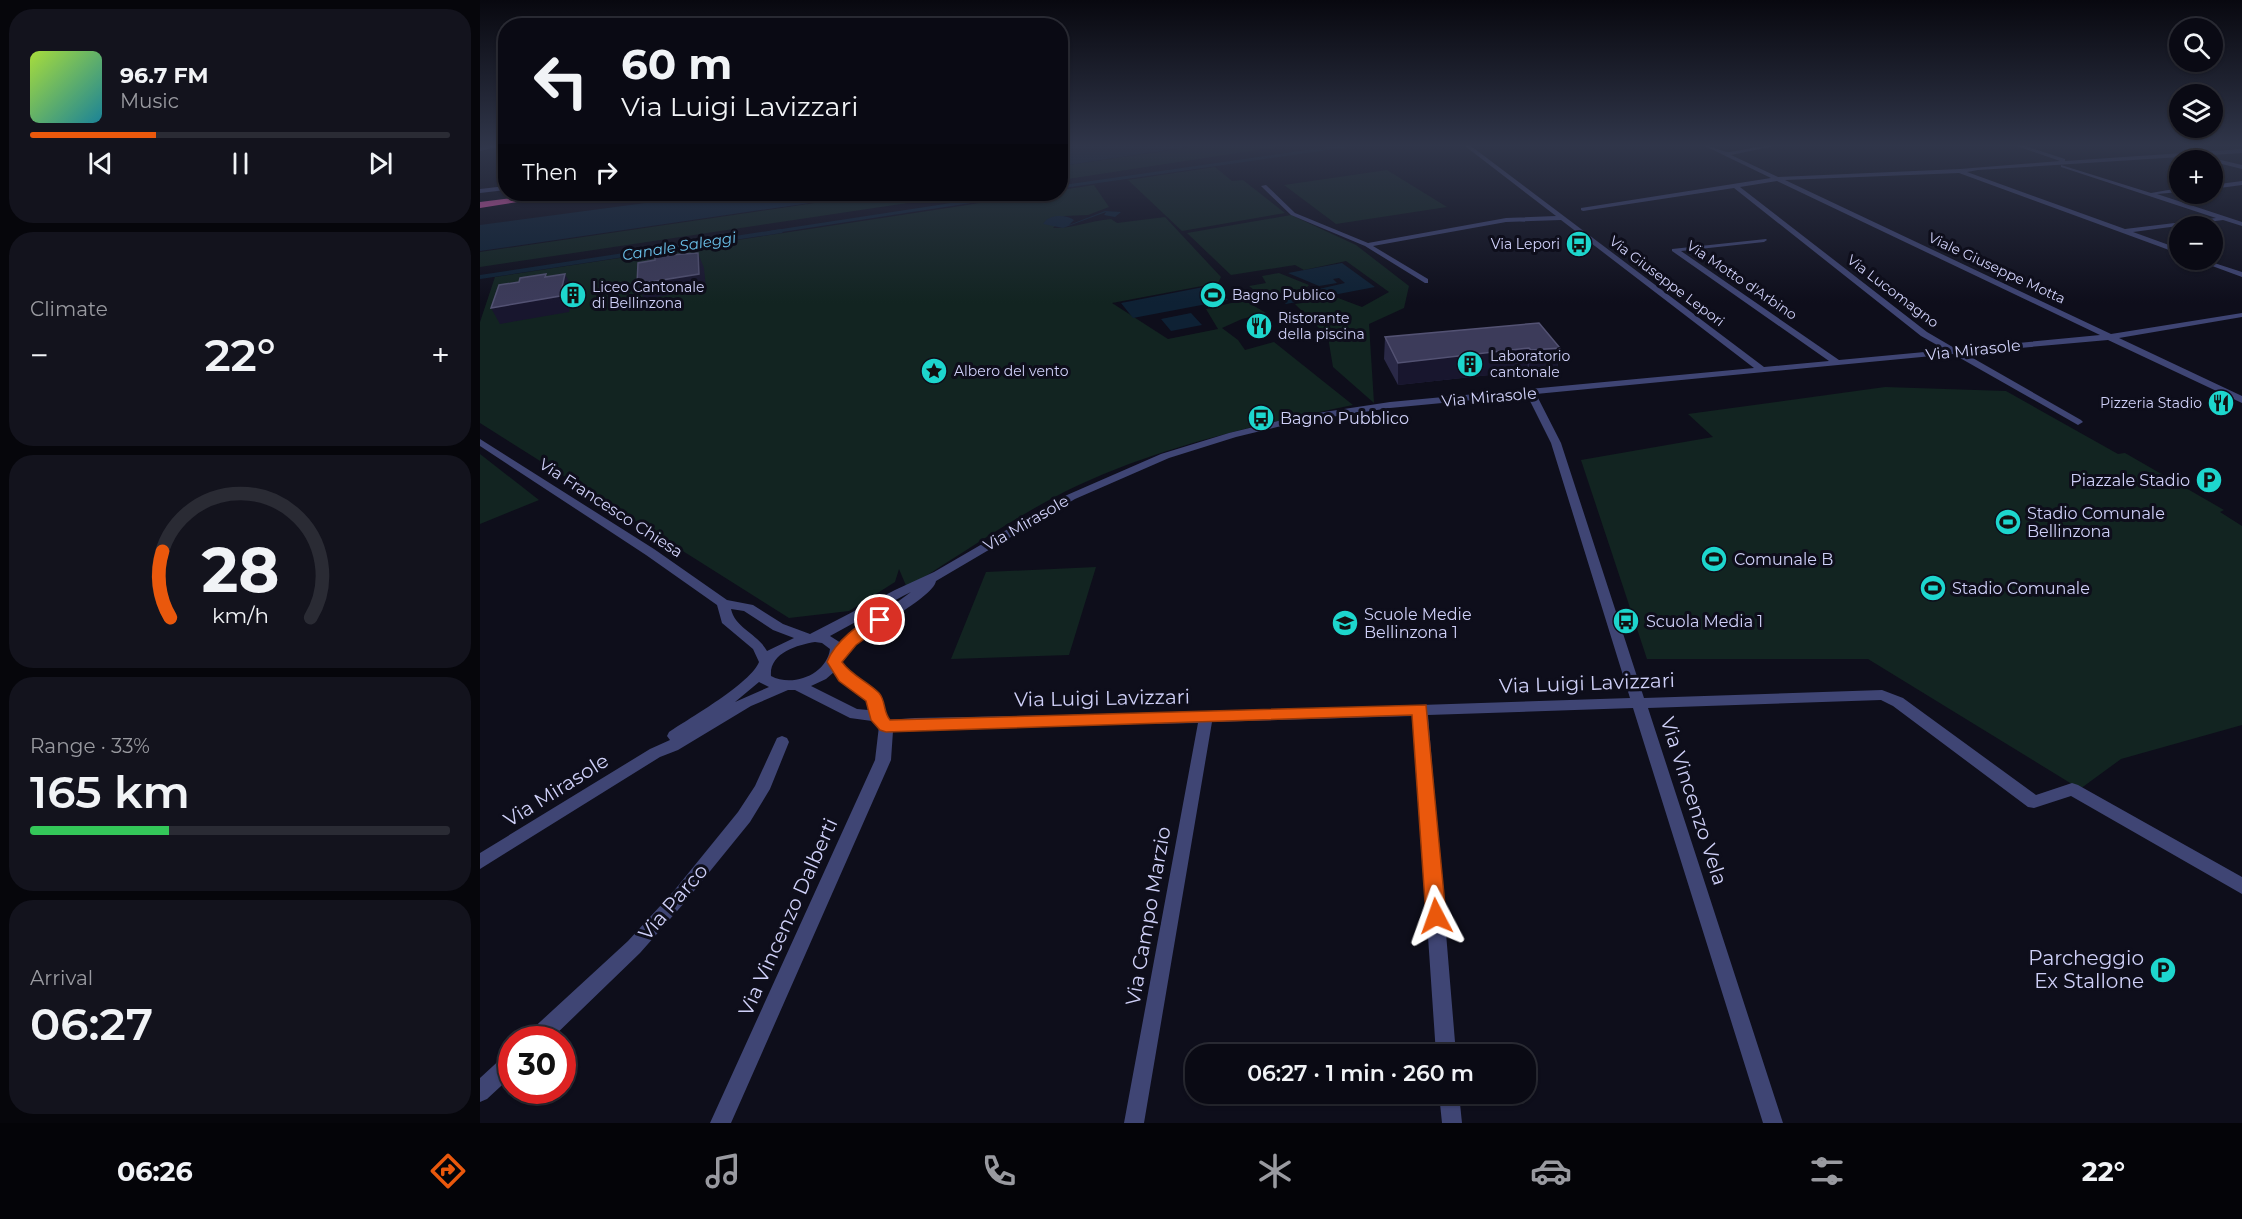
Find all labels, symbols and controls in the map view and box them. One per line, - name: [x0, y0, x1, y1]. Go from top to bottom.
- map controls: [2169, 18, 2223, 270]
- button: search: [2169, 18, 2223, 72]
- text: 60 m: [621, 38, 732, 90]
- icon: left: [522, 42, 600, 120]
- text: 96.7 FM: [120, 62, 209, 89]
- button: layers: [2169, 84, 2223, 138]
- text: Music: [120, 89, 179, 113]
- text: Via Luigi Lavizzari: [621, 90, 858, 123]
- icon: previous: [84, 147, 117, 180]
- icon: pause: [224, 147, 257, 180]
- icon: next: [364, 147, 397, 180]
- button: +: [2169, 150, 2223, 204]
- icon: right: [590, 156, 623, 189]
- text: Then: [522, 159, 578, 186]
- button: −: [2169, 216, 2223, 270]
- water label: Canale Saleggi: [621, 227, 738, 264]
- street label: Viale Giuseppe Motta: [1926, 228, 2068, 308]
- bus stop icon: Via Lepori: [1564, 229, 1594, 259]
- street label: Via Giuseppe Lepori: [1606, 232, 1728, 330]
- place label: Via Lepori: [1491, 235, 1560, 253]
- street label: Via Motto d'Arbino: [1683, 236, 1801, 324]
- street label: Via Lucomagno: [1844, 251, 1943, 331]
- place label: Liceo Cantonale di Bellinzona: [592, 278, 704, 312]
- building icon: Liceo Cantonale di Bellinzona: [558, 280, 588, 310]
- sports icon: Bagno Publico: [1198, 280, 1228, 310]
- place label: Bagno Publico: [1232, 286, 1336, 304]
- text: Climate: [30, 297, 108, 321]
- place label: Ristorante della piscina: [1278, 309, 1365, 343]
- restaurant icon: Ristorante della piscina: [1244, 311, 1274, 341]
- text: 22°: [204, 327, 276, 382]
- text: −: [30, 335, 49, 375]
- text: +: [431, 335, 450, 375]
- street label: Via Mirasole: [1925, 336, 2021, 364]
- place label: Laboratorio cantonale: [1490, 347, 1571, 381]
- building icon: Laboratorio cantonale: [1455, 349, 1485, 379]
- place icon: Albero del vento: [919, 356, 949, 386]
- place label: Albero del vento: [954, 362, 1069, 380]
- street label: Via Mirasole: [1441, 383, 1537, 411]
- restaurant icon: Pizzeria Stadio: [2206, 388, 2236, 418]
- place label: Pizzeria Stadio: [2100, 394, 2202, 412]
- bus stop icon: Bagno Pubblico: [1246, 403, 1276, 433]
- place label: Bagno Pubblico: [1280, 409, 1409, 428]
- street label: Via Francesco Chiesa: [536, 454, 686, 562]
- parking icon: Piazzale Stadio: [2194, 465, 2224, 495]
- place label: Piazzale Stadio: [2070, 471, 2190, 490]
- street label: Via Mirasole: [980, 491, 1072, 555]
- place label: Stadio Comunale Bellinzona: [2027, 504, 2165, 541]
- sports icon: Stadio Comunale Bellinzona: [1993, 507, 2023, 537]
- text: 28: [201, 533, 279, 609]
- sports icon: Comunale B: [1699, 544, 1729, 574]
- place label: Comunale B: [1734, 550, 1833, 569]
- sports icon: Stadio Comunale: [1918, 573, 1948, 603]
- place label: Stadio Comunale: [1952, 579, 2090, 598]
- pin: [854, 594, 905, 645]
- text: km/h: [211, 603, 269, 629]
- icon: arrive: [863, 603, 896, 636]
- place label: Scuole Medie Bellinzona 1: [1364, 605, 1472, 642]
- bus stop icon: Scuola Media 1: [1611, 606, 1641, 636]
- school or university icon: Scuole Medie Bellinzona 1: [1330, 608, 1360, 638]
- place label: Scuola Media 1: [1646, 612, 1763, 631]
- street label: Via Luigi Lavizzari: [1499, 668, 1675, 698]
- street label: Via Luigi Lavizzari: [1014, 684, 1190, 712]
- street label: Via Vincenzo Vela: [1656, 714, 1732, 888]
- text: Range · 33%: [30, 734, 150, 758]
- street label: Via Mirasole: [499, 748, 613, 832]
- text: 165 km: [30, 764, 190, 819]
- street label: Via Vincenzo Dalberti: [733, 814, 843, 1020]
- street label: Via Campo Marzio: [1120, 825, 1176, 1007]
- street label: Via Parco: [633, 859, 713, 945]
- position arrow: [1404, 884, 1468, 948]
- place label: Parcheggio Ex Stallone: [2028, 946, 2144, 993]
- parking icon: Parcheggio Ex Stallone: [2148, 955, 2178, 985]
- text: Arrival: [30, 966, 93, 990]
- text: 06:27: [30, 996, 153, 1051]
- speed limit sign: 30: [498, 1026, 576, 1104]
- text: 06:27 · 1 min · 260 m: [1247, 1060, 1474, 1087]
- icon: directions: [427, 1150, 469, 1192]
- icon: music: [702, 1150, 744, 1192]
- icon: phone: [978, 1150, 1020, 1192]
- icon: climate: [1254, 1150, 1296, 1192]
- icon: car: [1530, 1150, 1572, 1192]
- icon: filters: [1806, 1150, 1848, 1192]
- text: 06:26: [117, 1155, 193, 1188]
- text: 22°: [2082, 1155, 2125, 1188]

